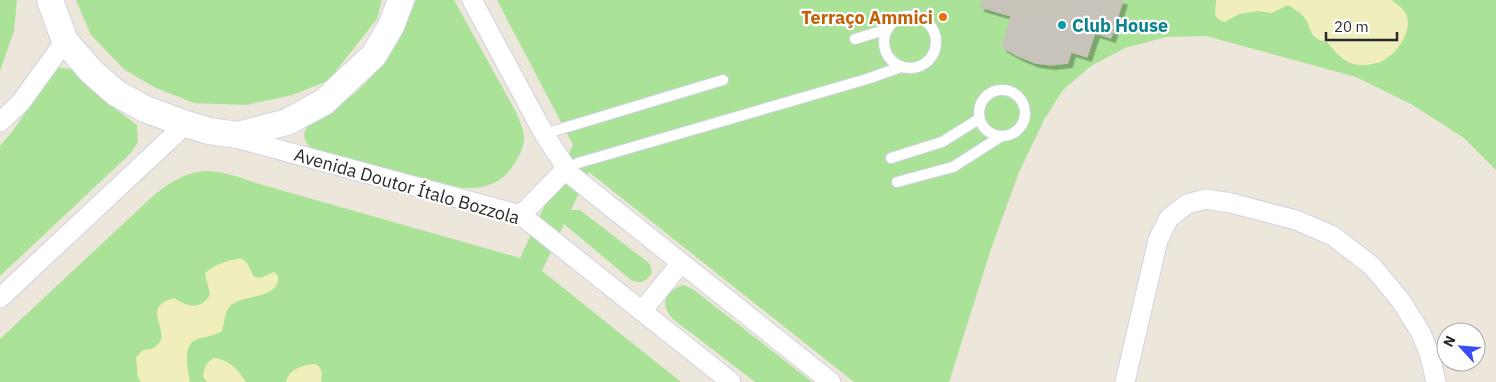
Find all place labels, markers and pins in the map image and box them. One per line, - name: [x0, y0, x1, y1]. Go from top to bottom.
- place label: Terraço Ammici: [801, 6, 933, 29]
- marker: Terraço Ammici: [937, 11, 949, 23]
- place label: Club House: [1072, 14, 1168, 37]
- marker: Club House: [1056, 19, 1068, 31]

